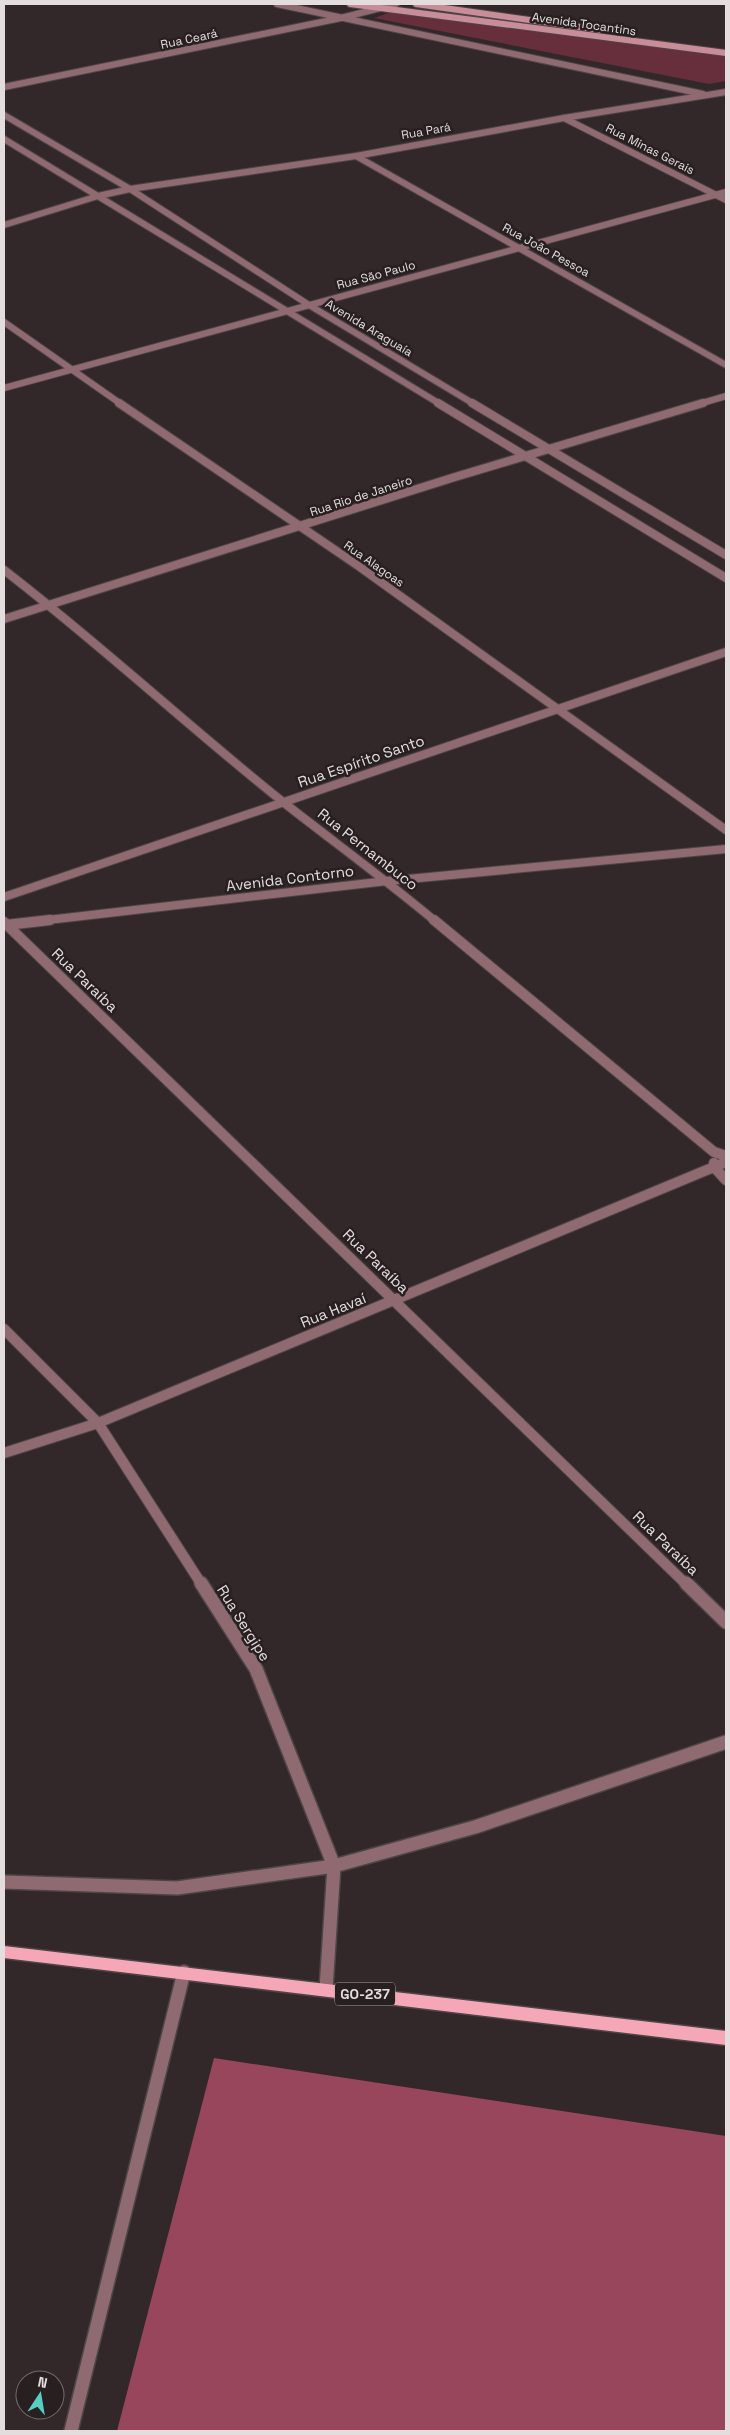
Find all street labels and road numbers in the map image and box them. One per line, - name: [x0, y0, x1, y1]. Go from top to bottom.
- street label: Avenida Tocantins: [531, 9, 637, 39]
- street label: Rua Ceará: [159, 25, 219, 53]
- street label: Rua Pará: [400, 119, 452, 143]
- street label: Rua Minas Gerais: [603, 120, 697, 178]
- street label: Rua João Pessoa: [500, 219, 593, 281]
- street label: Rua São Paulo: [335, 257, 417, 293]
- street label: Avenida Araguaía: [322, 296, 416, 360]
- street label: Rua Rio de Janeiro: [308, 472, 414, 520]
- street label: Rua Alagoas: [341, 537, 407, 591]
- street label: Rua Espírito Santo: [295, 730, 427, 792]
- street label: Rua Pernambuco: [314, 804, 422, 894]
- street label: Avenida Contorno: [225, 861, 355, 895]
- street label: Rua Paraíba: [48, 944, 122, 1016]
- street label: Rua Paraíba: [339, 1225, 413, 1297]
- street label: Rua Havaí: [297, 1288, 369, 1332]
- street label: Rua Paraíba: [629, 1507, 703, 1579]
- street label: Rua Sergipe: [213, 1581, 275, 1665]
- road number: GO-237: [335, 1982, 395, 2006]

